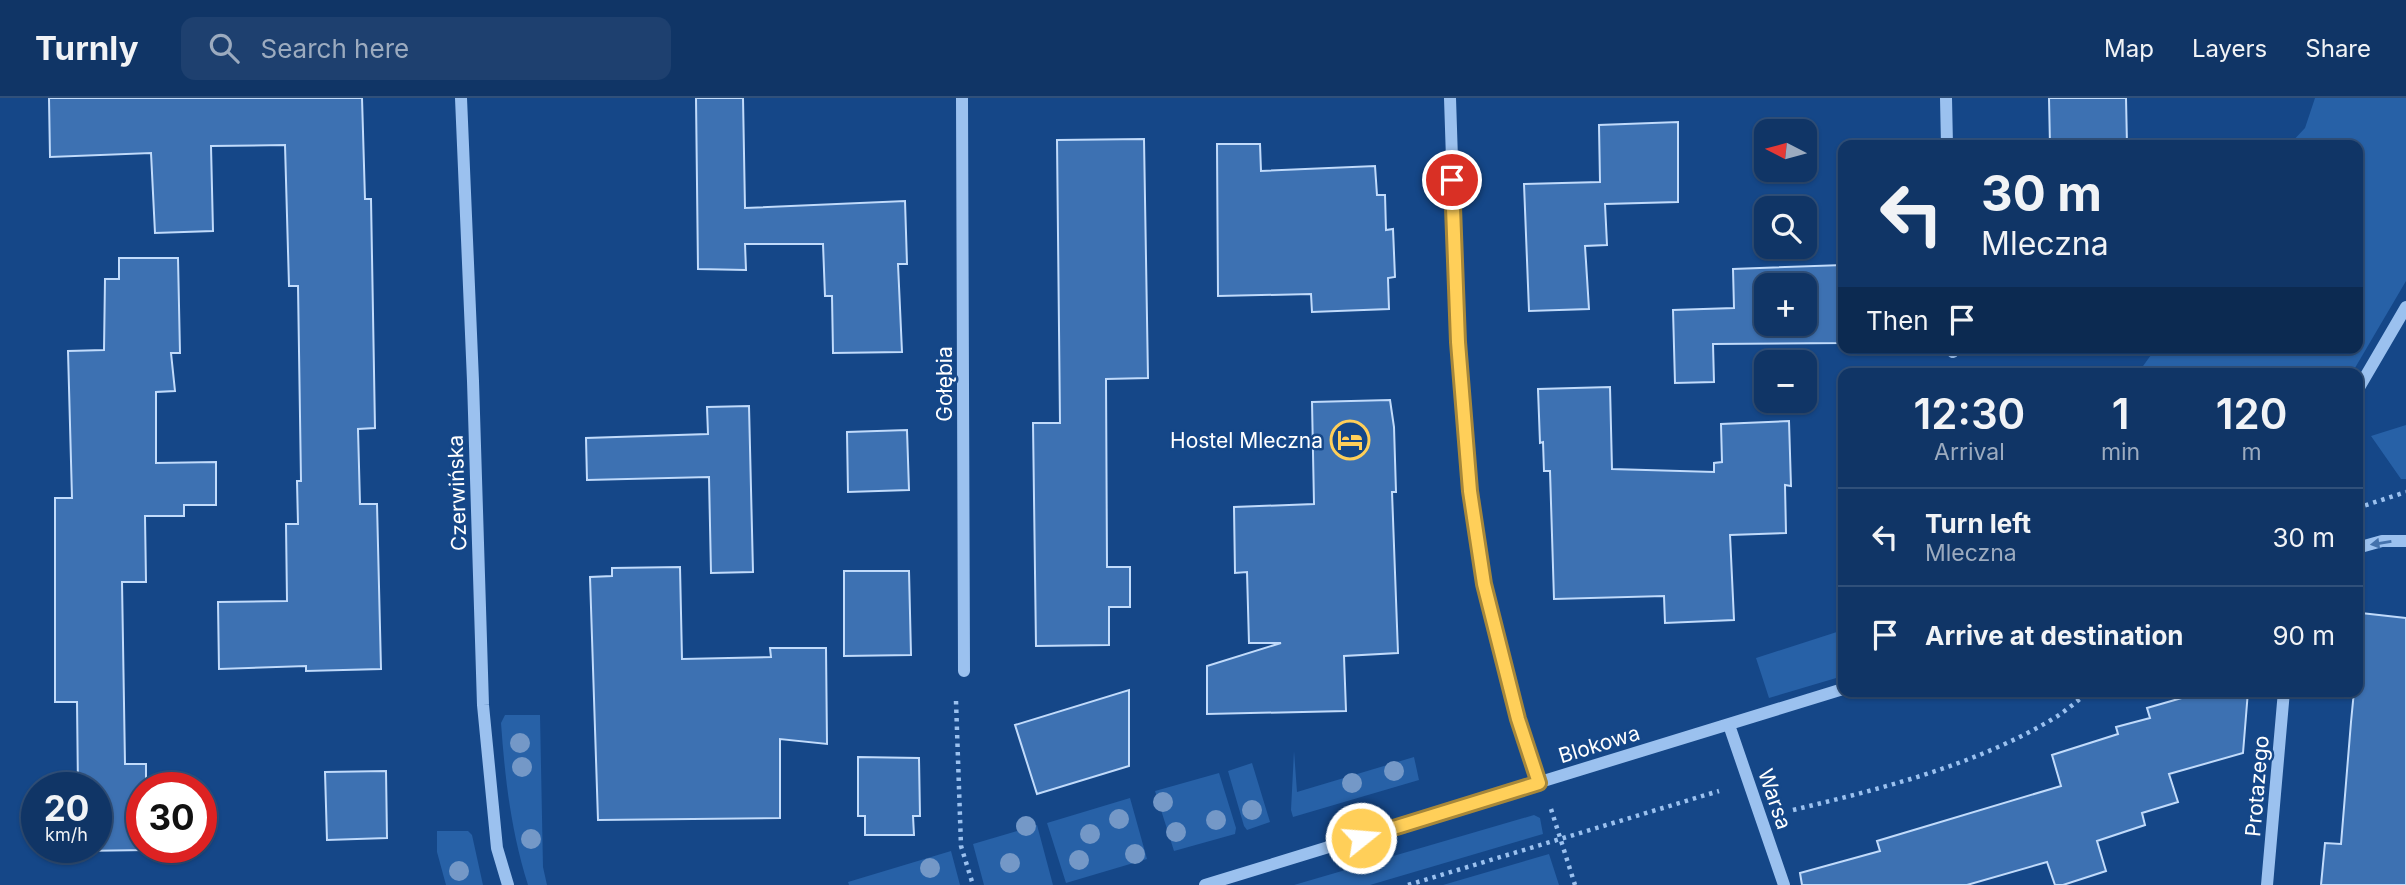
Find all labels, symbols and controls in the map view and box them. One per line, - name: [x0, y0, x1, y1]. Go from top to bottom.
- search box: [181, 17, 671, 80]
- text: Turnly: [35, 28, 139, 68]
- icon: search: [205, 29, 243, 67]
- text: Search here: [261, 33, 409, 64]
- text: Map: [2104, 34, 2154, 63]
- text: Layers: [2192, 34, 2267, 63]
- text: Share: [2305, 34, 2371, 63]
- north arrow: [1754, 119, 1816, 182]
- map controls: [1754, 119, 1817, 413]
- pin: [1422, 150, 1482, 210]
- icon: arrive: [1433, 161, 1471, 199]
- text: 30 m: [1981, 164, 2102, 223]
- icon: left: [1866, 168, 1957, 259]
- button: search: [1754, 196, 1817, 259]
- text: Mleczna: [1981, 224, 2109, 263]
- button: +: [1754, 273, 1817, 336]
- icon: arrive: [1943, 301, 1981, 339]
- text: Then: [1866, 305, 1929, 336]
- street label: Gołębia: [932, 346, 957, 422]
- button: −: [1754, 350, 1817, 413]
- text: 12:30: [1914, 388, 2025, 439]
- text: 1: [2112, 388, 2129, 439]
- text: 120: [2216, 388, 2287, 439]
- hotel icon: Hostel Mleczna: [1329, 419, 1371, 461]
- place label: Hostel Mleczna: [1170, 428, 1323, 453]
- street label: Czerwińska: [442, 435, 472, 551]
- text: Arrival: [1934, 438, 2005, 466]
- text: min: [2101, 438, 2140, 466]
- text: m: [2241, 438, 2262, 466]
- text: Turn left: [1925, 508, 2031, 539]
- icon: left: [1866, 518, 1904, 556]
- text: 30 m: [2272, 522, 2335, 553]
- one-way arrow: [2370, 538, 2392, 549]
- text: Mleczna: [1925, 539, 2017, 567]
- icon: arrive: [1866, 616, 1904, 654]
- text: Arrive at destination: [1925, 620, 2184, 651]
- text: 90 m: [2272, 620, 2335, 651]
- street label: Blokowa: [1555, 720, 1643, 768]
- street label: Protazego: [2240, 734, 2274, 838]
- street label: Warsa: [1753, 766, 1797, 832]
- speed limit sign: 30: [126, 772, 217, 863]
- text: 20: [44, 787, 89, 829]
- position arrow: [1324, 801, 1398, 875]
- text: km/h: [45, 824, 88, 845]

